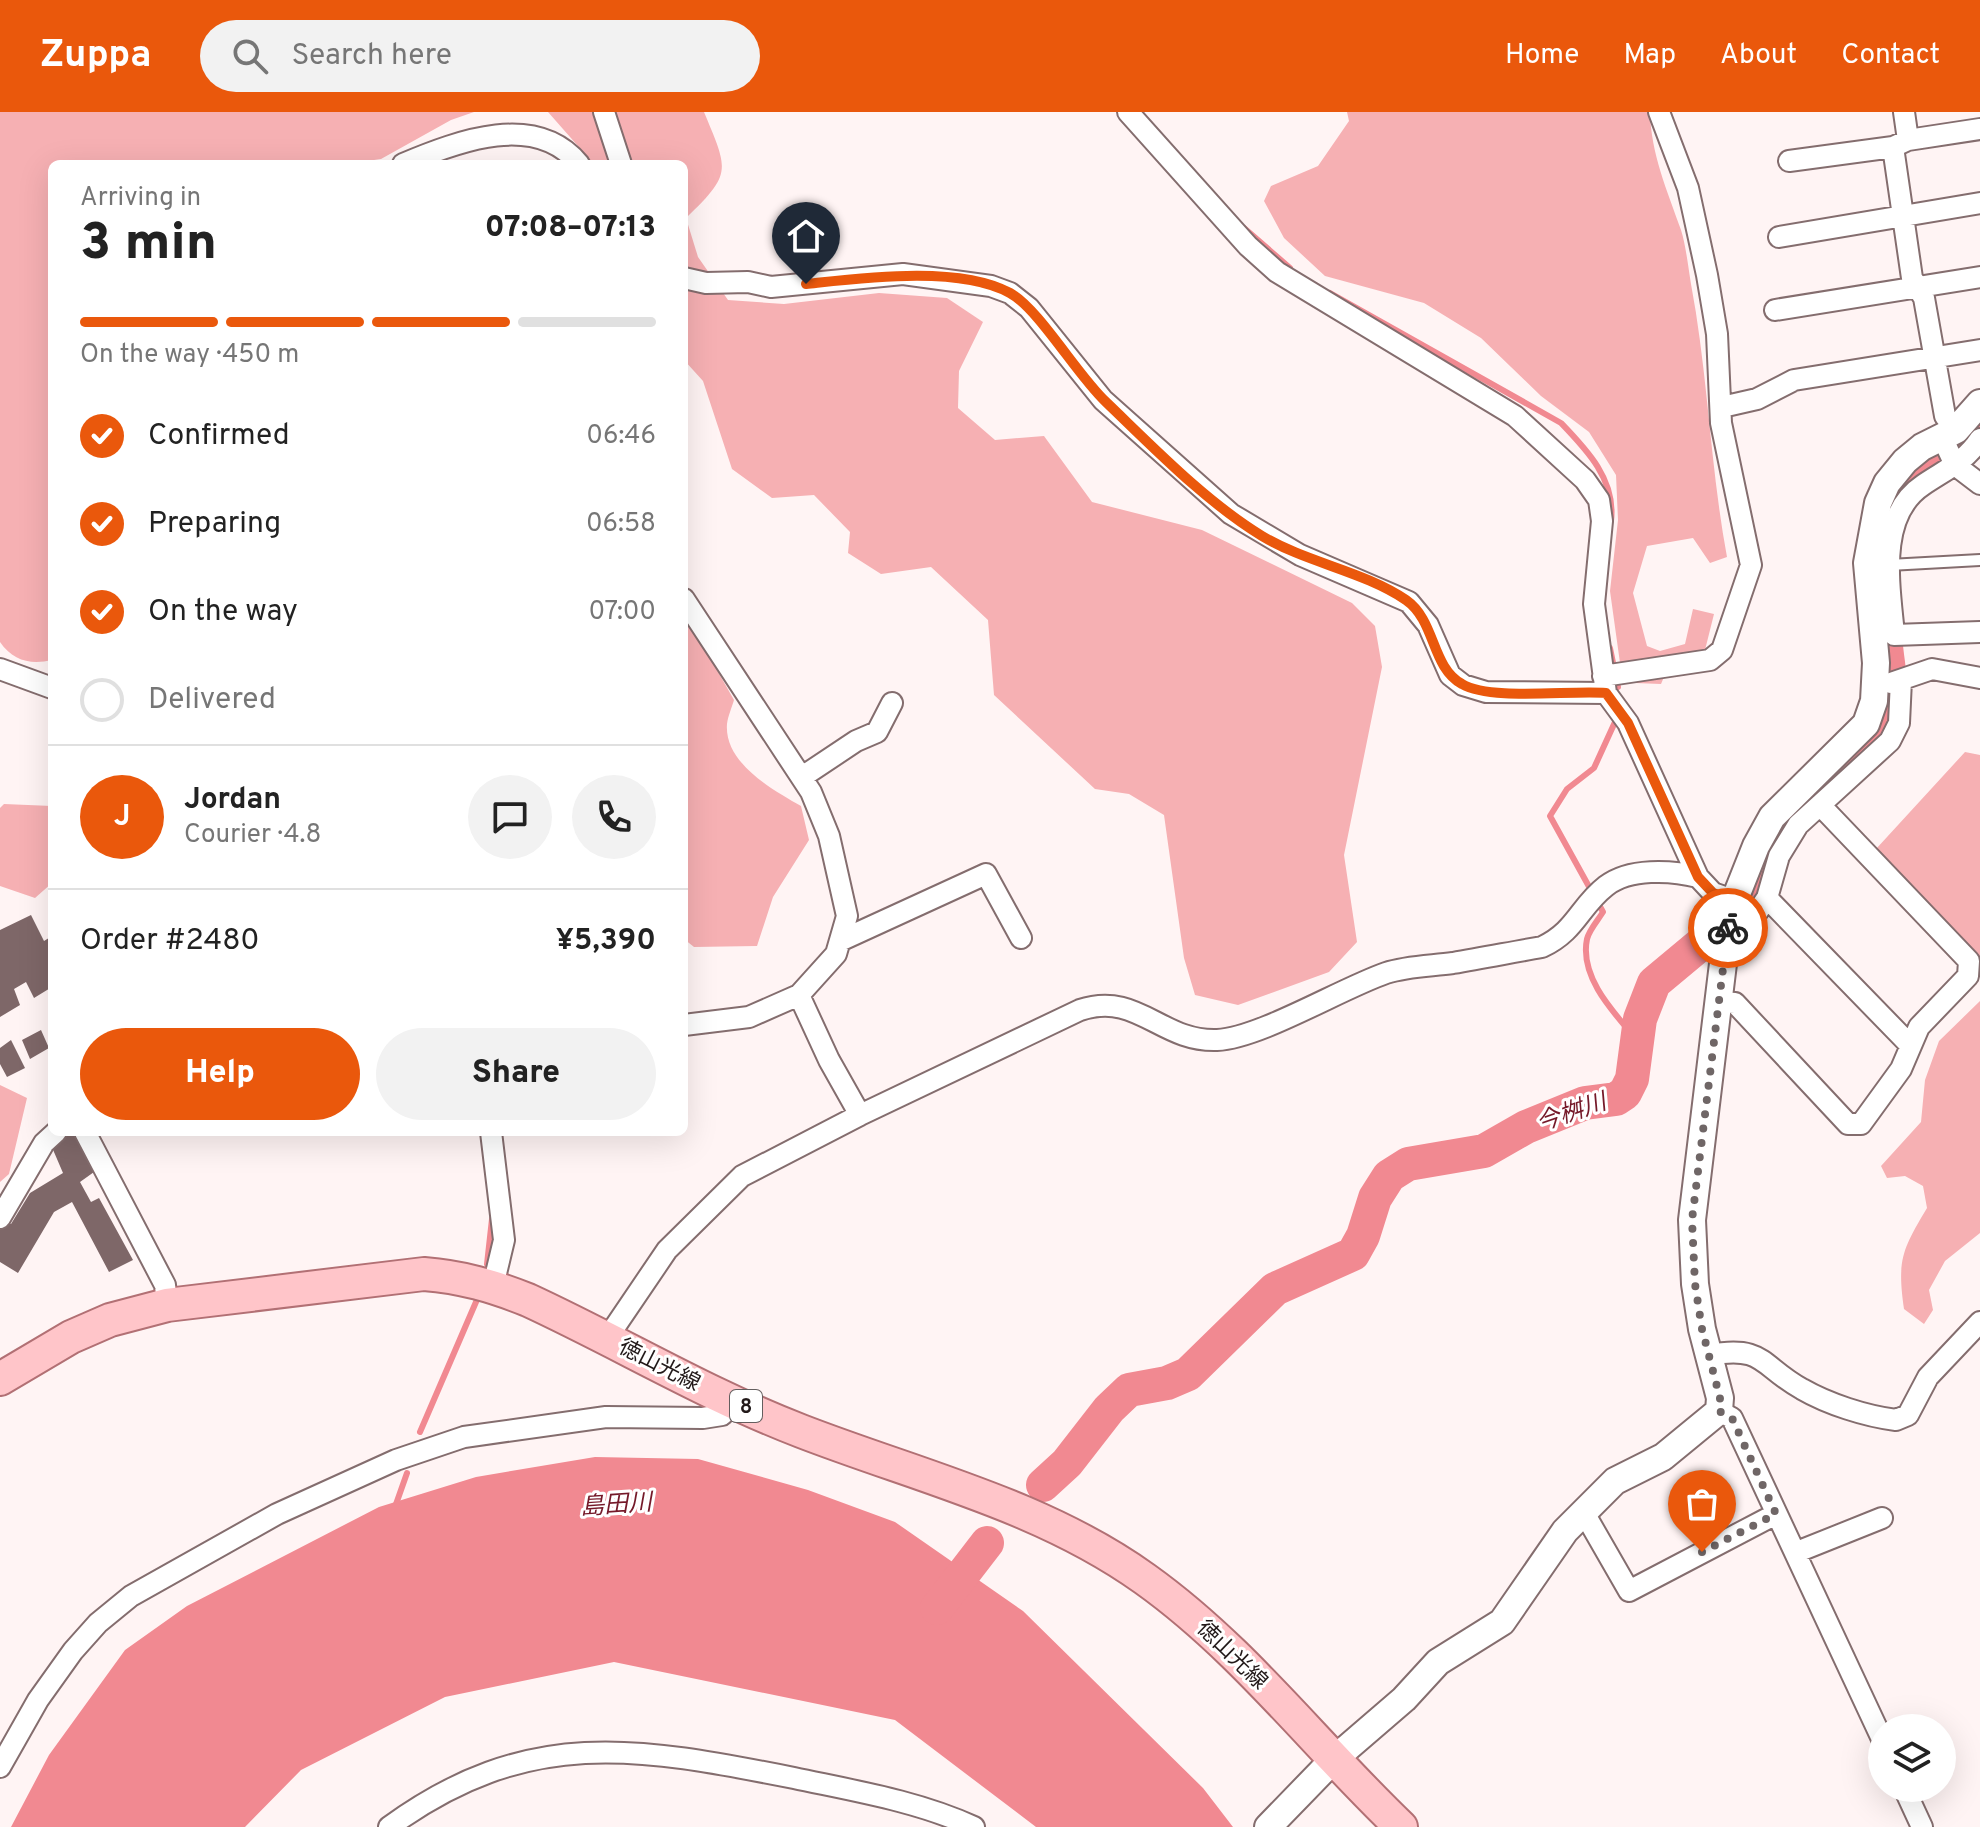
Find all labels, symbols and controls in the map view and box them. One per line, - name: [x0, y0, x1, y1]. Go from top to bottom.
- search box: [200, 20, 760, 92]
- text: Zuppa: [40, 32, 152, 81]
- icon: search: [228, 34, 272, 78]
- text: Search here: [292, 38, 452, 75]
- text: Home: [1505, 38, 1579, 74]
- text: Map: [1623, 38, 1676, 74]
- text: About: [1720, 38, 1797, 74]
- text: Contact: [1841, 38, 1940, 74]
- text: Arriving in: [80, 182, 201, 215]
- pin: [772, 202, 840, 284]
- text: 07:08–07:13: [485, 210, 656, 247]
- text: 3 min: [80, 212, 217, 278]
- icon: home: [784, 214, 828, 258]
- text: On the way · 450 m: [80, 339, 299, 372]
- icon: check: [80, 414, 124, 458]
- text: Confirmed: [148, 418, 290, 455]
- text: 06:46: [586, 420, 656, 453]
- icon: check: [80, 502, 124, 546]
- text: Preparing: [148, 506, 281, 543]
- text: 06:58: [586, 508, 656, 541]
- icon: check: [80, 590, 124, 634]
- text: On the way: [148, 594, 298, 631]
- text: 07:00: [589, 596, 656, 629]
- text: Delivered: [148, 682, 276, 719]
- button: chat: [468, 775, 552, 859]
- button: phone: [572, 775, 656, 859]
- text: Jordan: [184, 782, 281, 819]
- text: J: [114, 799, 130, 836]
- text: Courier · 4.8: [184, 819, 321, 852]
- courier: [1688, 888, 1768, 968]
- icon: bike: [1706, 906, 1750, 950]
- text: Order #2480: [80, 923, 259, 960]
- text: ¥5,390: [556, 923, 656, 960]
- button: Help: [80, 1028, 360, 1120]
- button: Share: [376, 1028, 656, 1120]
- water label: 今桝川: [1533, 1087, 1613, 1140]
- street label: 徳山光線: [614, 1334, 704, 1398]
- road number: 8: [730, 1390, 762, 1422]
- pin: [1668, 1470, 1736, 1552]
- icon: bag: [1680, 1482, 1724, 1526]
- water label: 島田川: [579, 1488, 656, 1523]
- street label: 徳山光線: [1190, 1616, 1272, 1696]
- map controls: [1868, 1714, 1956, 1802]
- button: layers: [1868, 1714, 1956, 1802]

